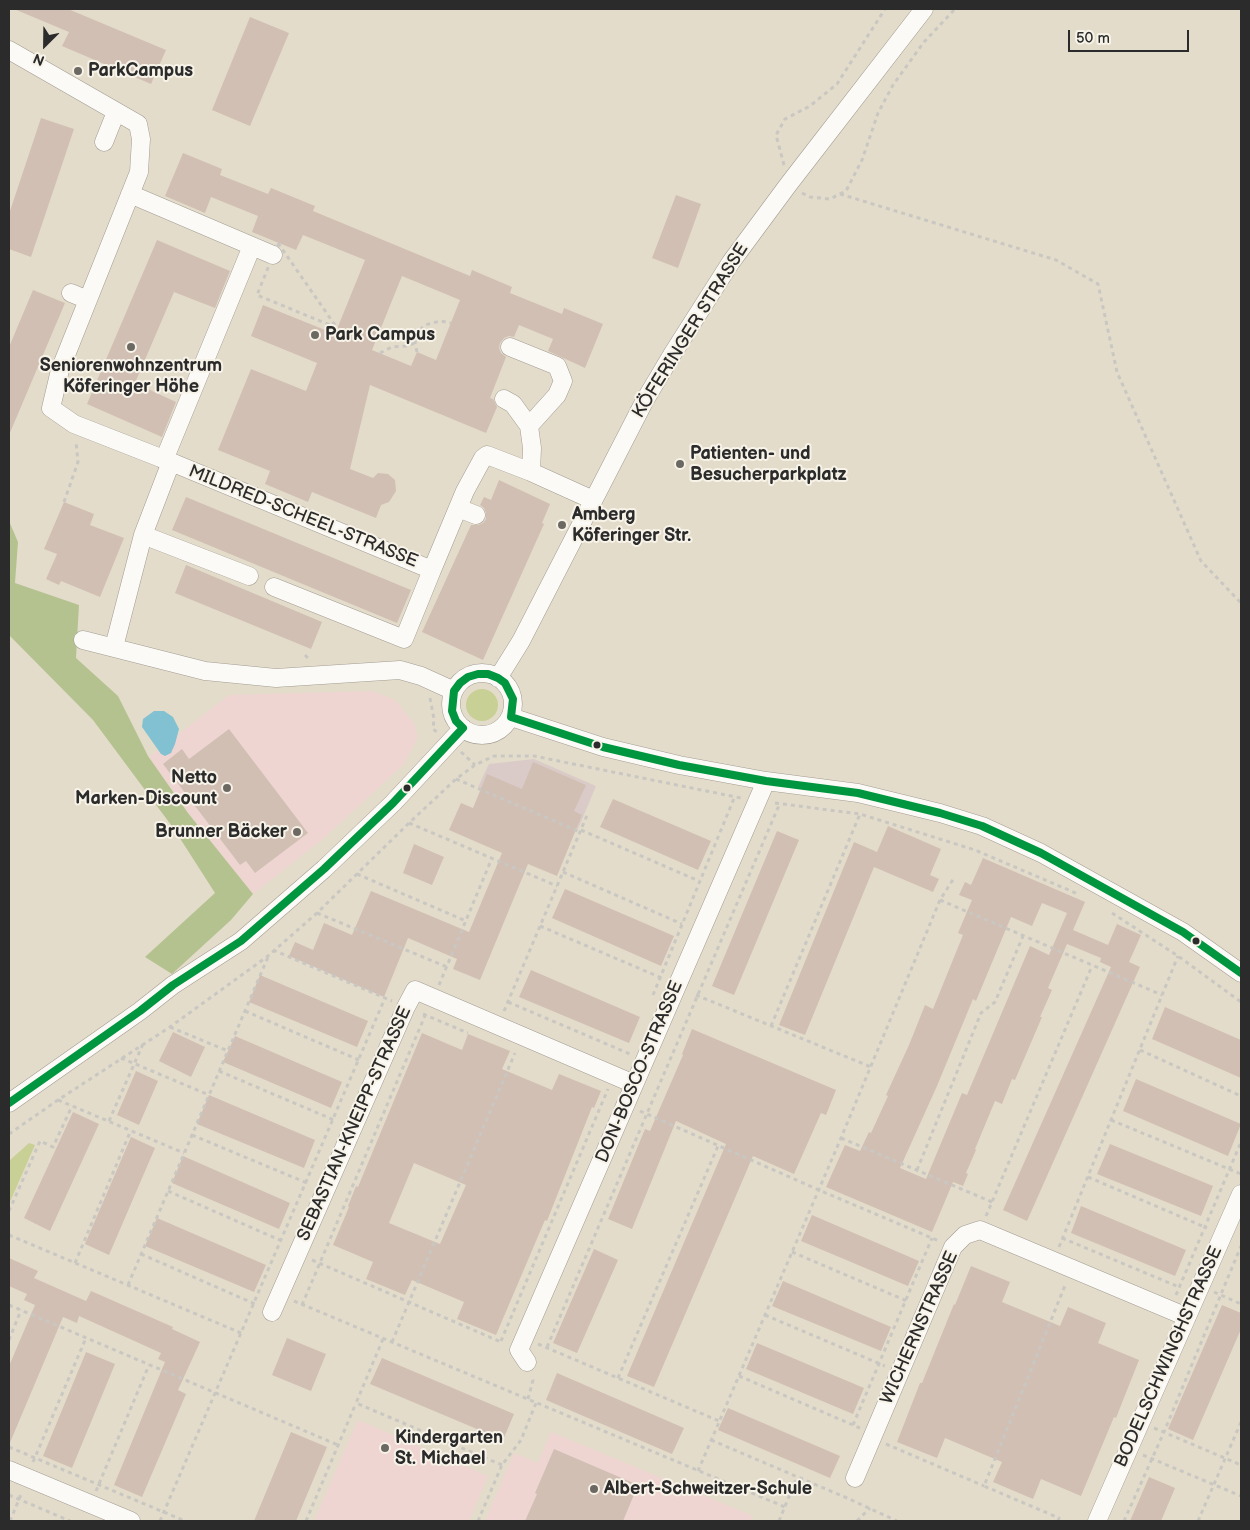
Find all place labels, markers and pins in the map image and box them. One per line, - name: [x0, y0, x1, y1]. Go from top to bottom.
- place label: ParkCampus: [88, 60, 193, 82]
- marker: ParkCampus: [72, 65, 84, 77]
- place label: Park Campus: [325, 324, 435, 346]
- marker: Park Campus: [309, 329, 321, 341]
- marker: Seniorenwohnzentrum Köferinger Höhe: [125, 341, 137, 353]
- place label: Seniorenwohnzentrum Köferinger Höhe: [40, 355, 222, 398]
- place label: Patienten- und Besucherparkplatz: [690, 443, 846, 486]
- marker: Patienten- und Besucherparkplatz: [674, 458, 686, 470]
- place label: Amberg Köferinger Str.: [572, 504, 691, 546]
- marker: Amberg Köferinger Str.: [556, 519, 568, 531]
- unlabelled marker: [592, 740, 602, 750]
- place label: Netto Marken-Discount: [75, 767, 217, 810]
- marker: Netto Marken-Discount: [221, 782, 233, 794]
- unlabelled marker: [402, 783, 412, 793]
- place label: Brunner Bäcker: [155, 821, 287, 843]
- marker: Brunner Bäcker: [291, 826, 303, 838]
- unlabelled marker: [1191, 936, 1201, 946]
- place label: Kindergarten St. Michael: [395, 1427, 503, 1470]
- marker: Kindergarten St. Michael: [379, 1442, 391, 1454]
- place label: Albert-Schweitzer-Schule: [604, 1478, 812, 1500]
- marker: Albert-Schweitzer-Schule: [588, 1483, 600, 1495]

